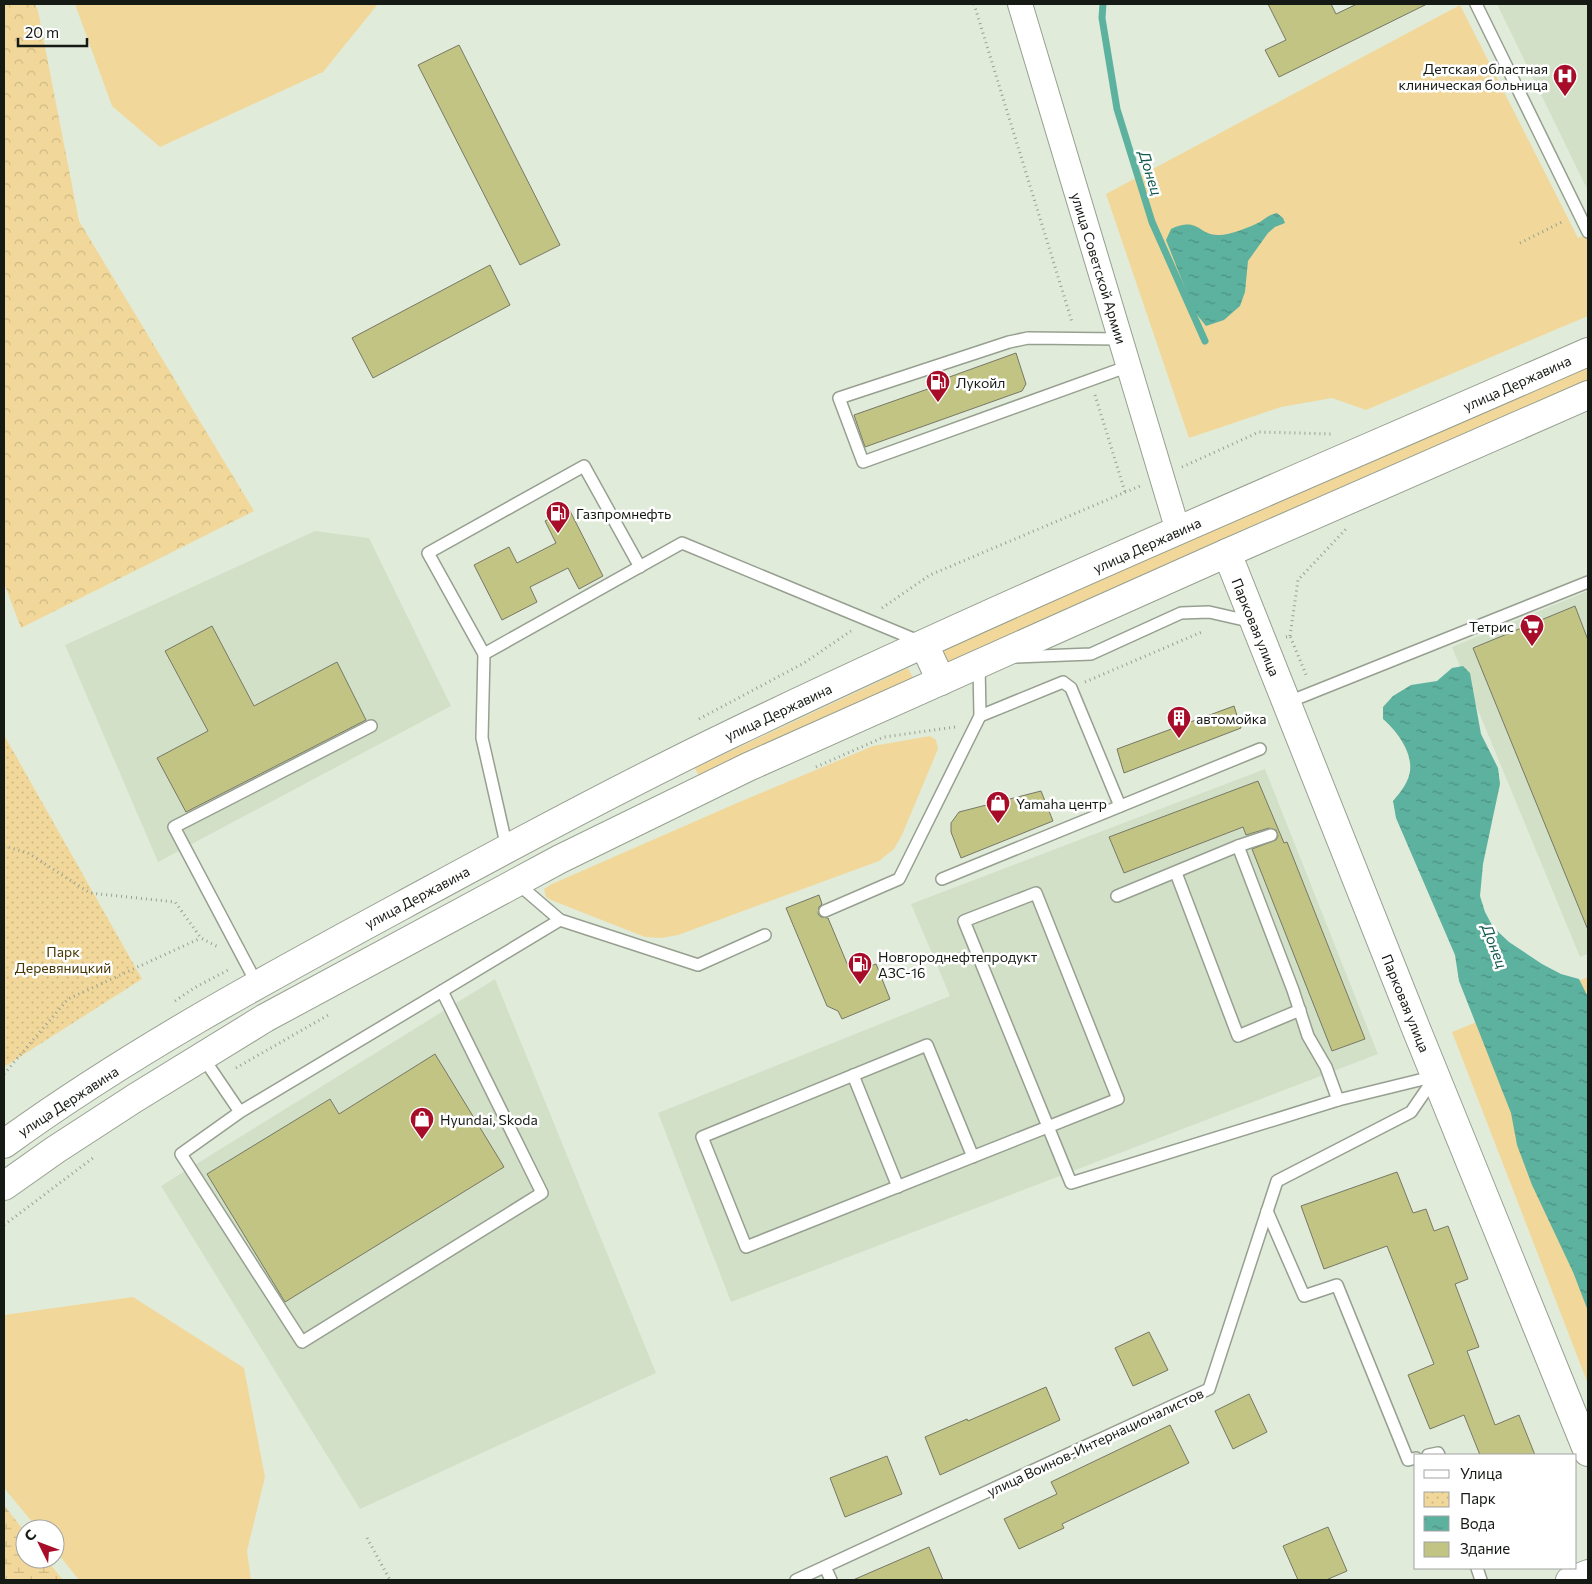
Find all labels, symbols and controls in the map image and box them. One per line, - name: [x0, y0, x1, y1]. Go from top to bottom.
- scale bar: [18, 15, 86, 47]
- text: 20 m: [25, 23, 59, 41]
- place label: Детская областная клиническая больница: [1398, 60, 1548, 93]
- hospital icon: Детская областная клиническая больница: [1552, 63, 1578, 97]
- water label: Донец: [1135, 147, 1166, 198]
- street label: улица Советской Армии: [1068, 190, 1130, 346]
- street label: улица Державина: [1460, 352, 1574, 414]
- fuel station icon: Лукойл: [925, 369, 951, 403]
- place label: Лукойл: [956, 374, 1005, 391]
- fuel station icon: Газпромнефть: [545, 500, 571, 534]
- place label: Газпромнефть: [576, 505, 671, 522]
- street label: улица Державина: [1090, 514, 1204, 576]
- street label: Парковая улица: [1229, 575, 1283, 679]
- supermarket icon: Тетрис: [1519, 613, 1545, 647]
- place label: Тетрис: [1469, 618, 1514, 635]
- street label: улица Державина: [722, 680, 834, 744]
- building icon: автомойка: [1166, 705, 1192, 739]
- place label: автомойка: [1196, 710, 1267, 727]
- shop icon: Yamaha центр: [985, 790, 1011, 824]
- place label: Yamaha центр: [1016, 795, 1107, 812]
- street label: улица Державина: [362, 862, 472, 932]
- water label: Донец: [1478, 919, 1512, 971]
- park label: Парк Деревяницкий: [15, 943, 111, 976]
- place label: Новгороднефтепродукт АЗС-16: [878, 948, 1038, 981]
- fuel station icon: Новгороднефтепродукт АЗС-16: [847, 951, 873, 985]
- street label: Парковая улица: [1379, 951, 1433, 1055]
- street label: улица Державина: [15, 1062, 121, 1140]
- shop icon: Hyundai, Skoda: [409, 1106, 435, 1140]
- place label: Hyundai, Skoda: [440, 1111, 538, 1128]
- street label: улица Воинов-Интернационалистов: [984, 1384, 1206, 1500]
- legend: [1414, 1454, 1577, 1569]
- text: Улица: [1460, 1464, 1502, 1482]
- text: Парк: [1460, 1489, 1496, 1507]
- text: Вода: [1460, 1514, 1495, 1532]
- north arrow: [15, 1519, 65, 1569]
- text: С: [20, 1526, 39, 1544]
- text: Здание: [1460, 1539, 1510, 1557]

